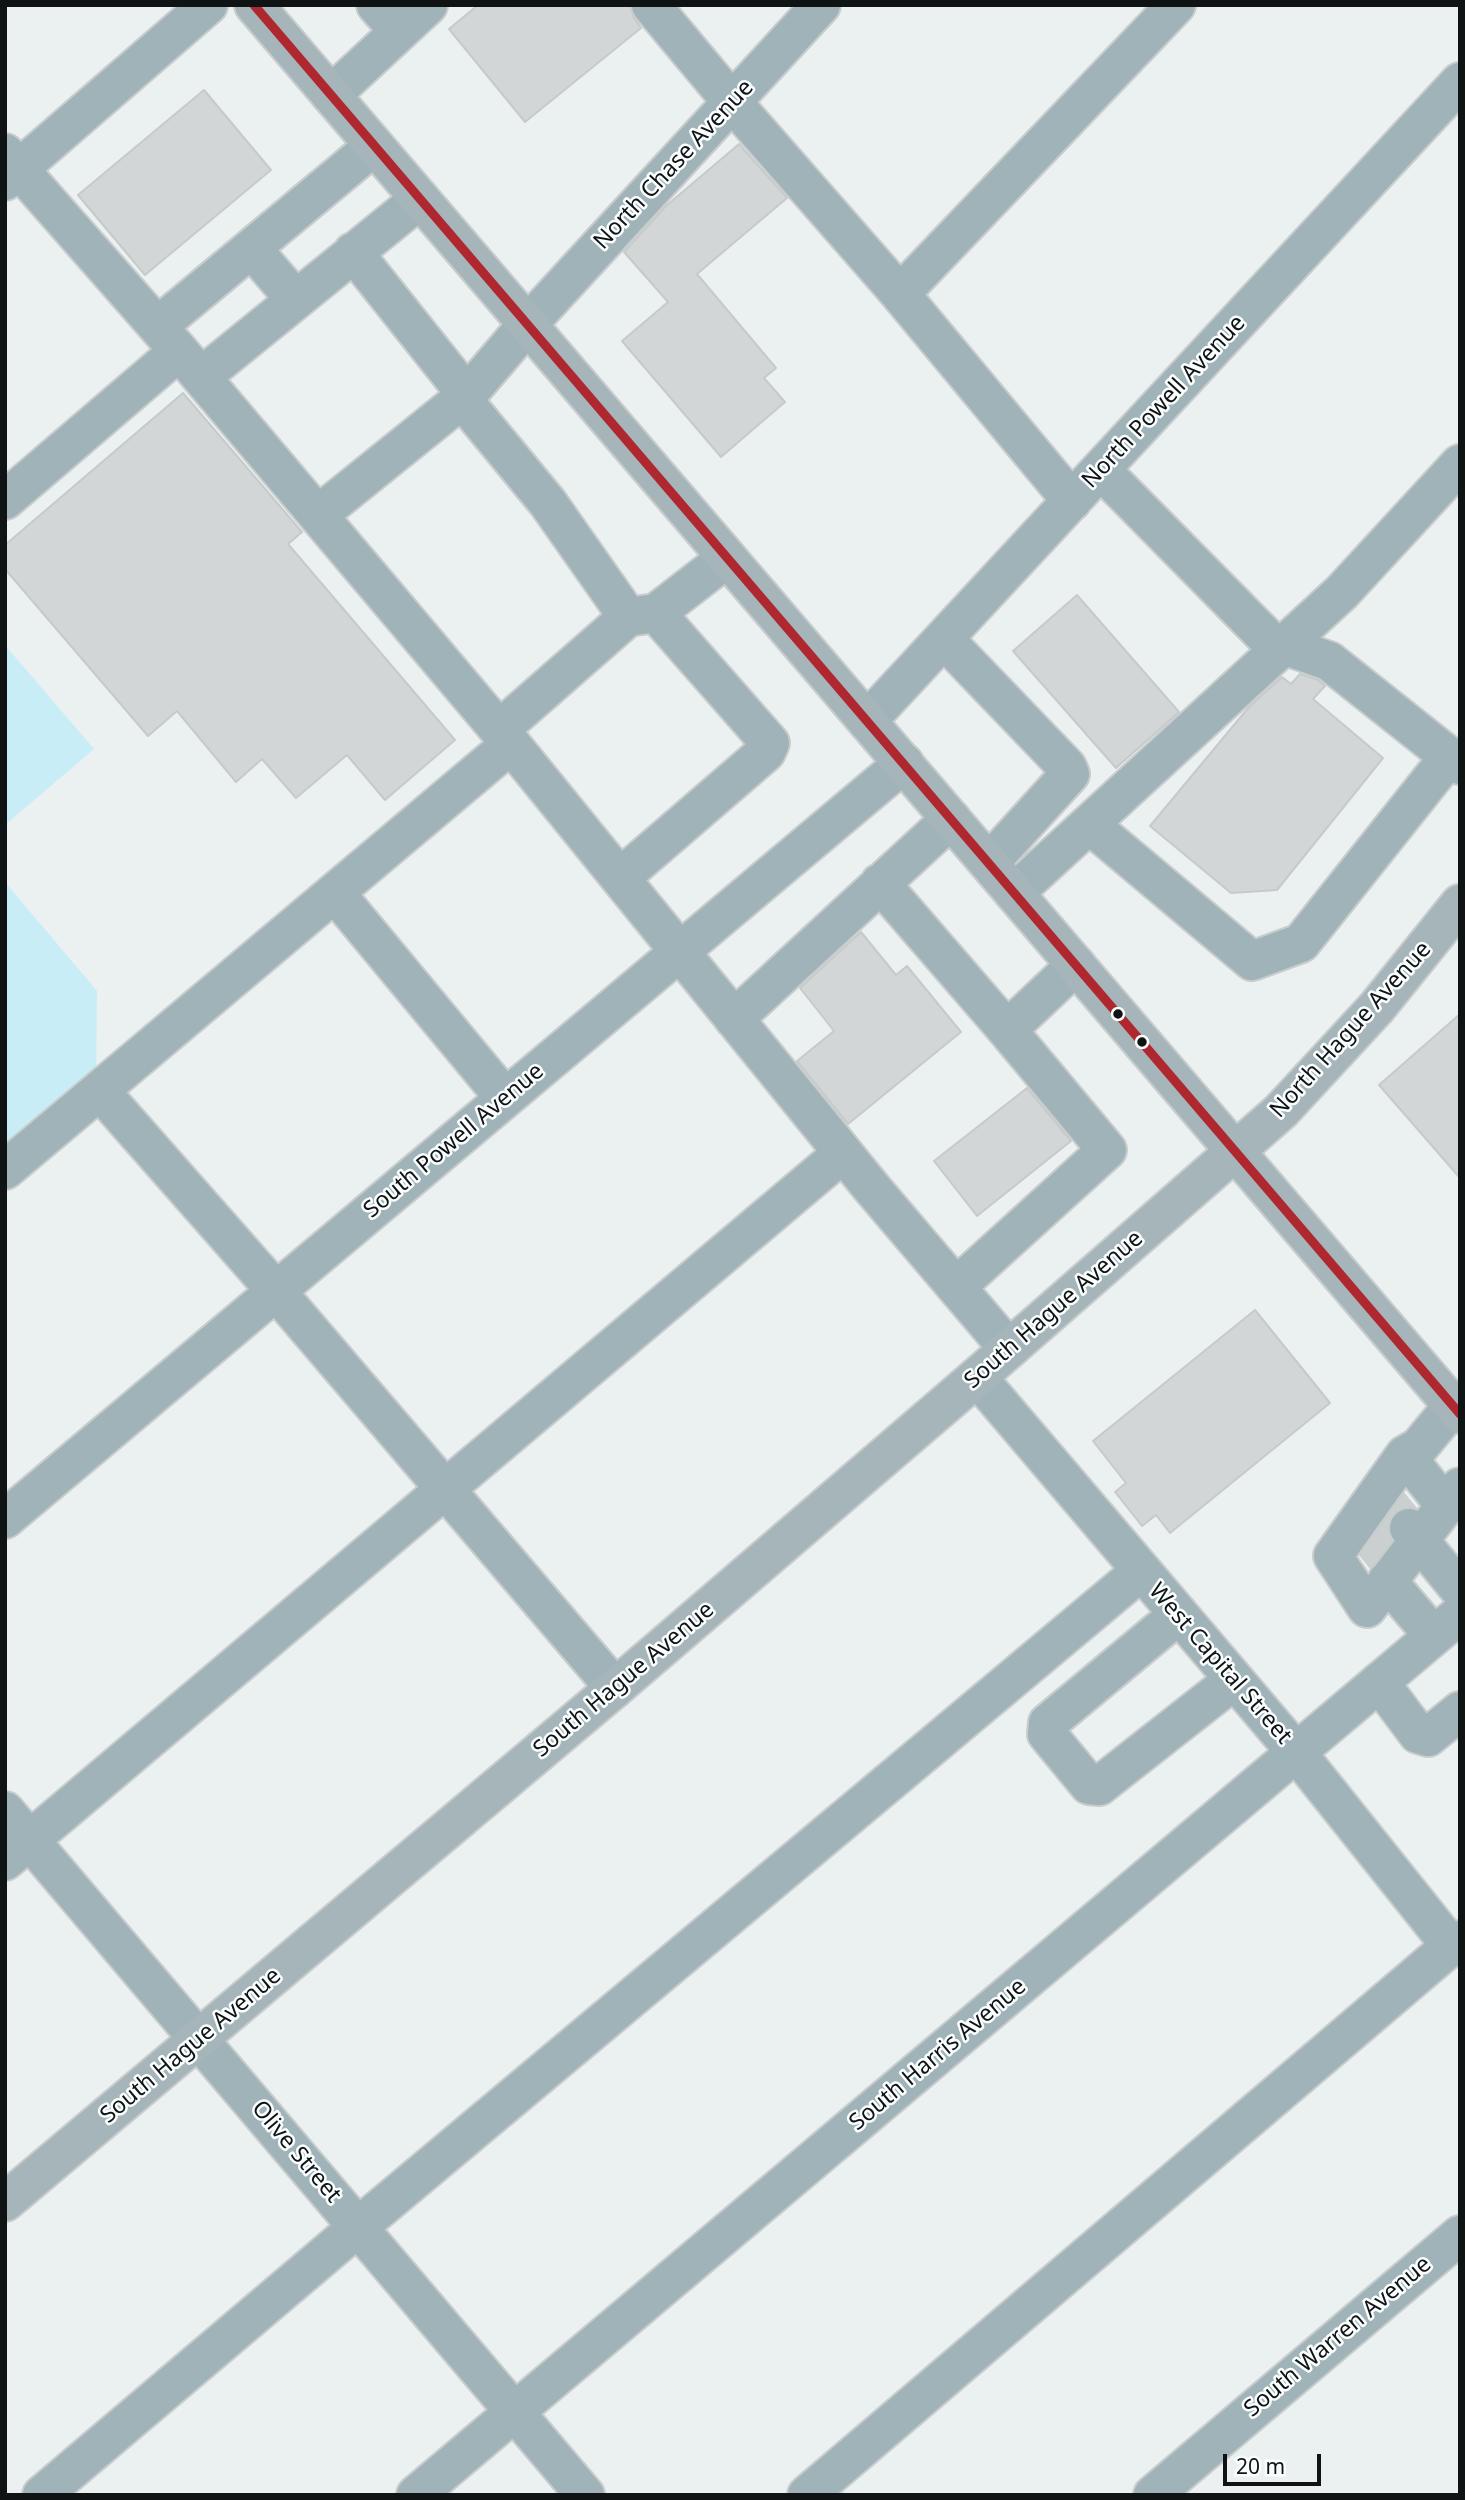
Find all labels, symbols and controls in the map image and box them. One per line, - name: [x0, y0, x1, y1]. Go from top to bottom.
- street label: North Chase Avenue: [588, 74, 760, 256]
- street label: North Powell Avenue: [1077, 310, 1251, 494]
- street label: North Hague Avenue: [1265, 936, 1437, 1124]
- unlabelled marker: [1111, 1007, 1125, 1021]
- unlabelled marker: [1135, 1035, 1149, 1049]
- street label: South Powell Avenue: [358, 1058, 550, 1224]
- street label: South Hague Avenue: [959, 1225, 1149, 1395]
- street label: West Capital Street: [1143, 1578, 1297, 1750]
- street label: South Hague Avenue: [528, 1596, 720, 1764]
- street label: South Hague Avenue: [95, 1962, 287, 2130]
- street label: South Harris Avenue: [844, 1973, 1032, 2137]
- street label: Olive Street: [245, 2095, 347, 2209]
- street label: South Warren Avenue: [1239, 2251, 1437, 2423]
- scale bar: [1227, 2440, 1325, 2484]
- text: 20 m: [1236, 2452, 1285, 2480]

